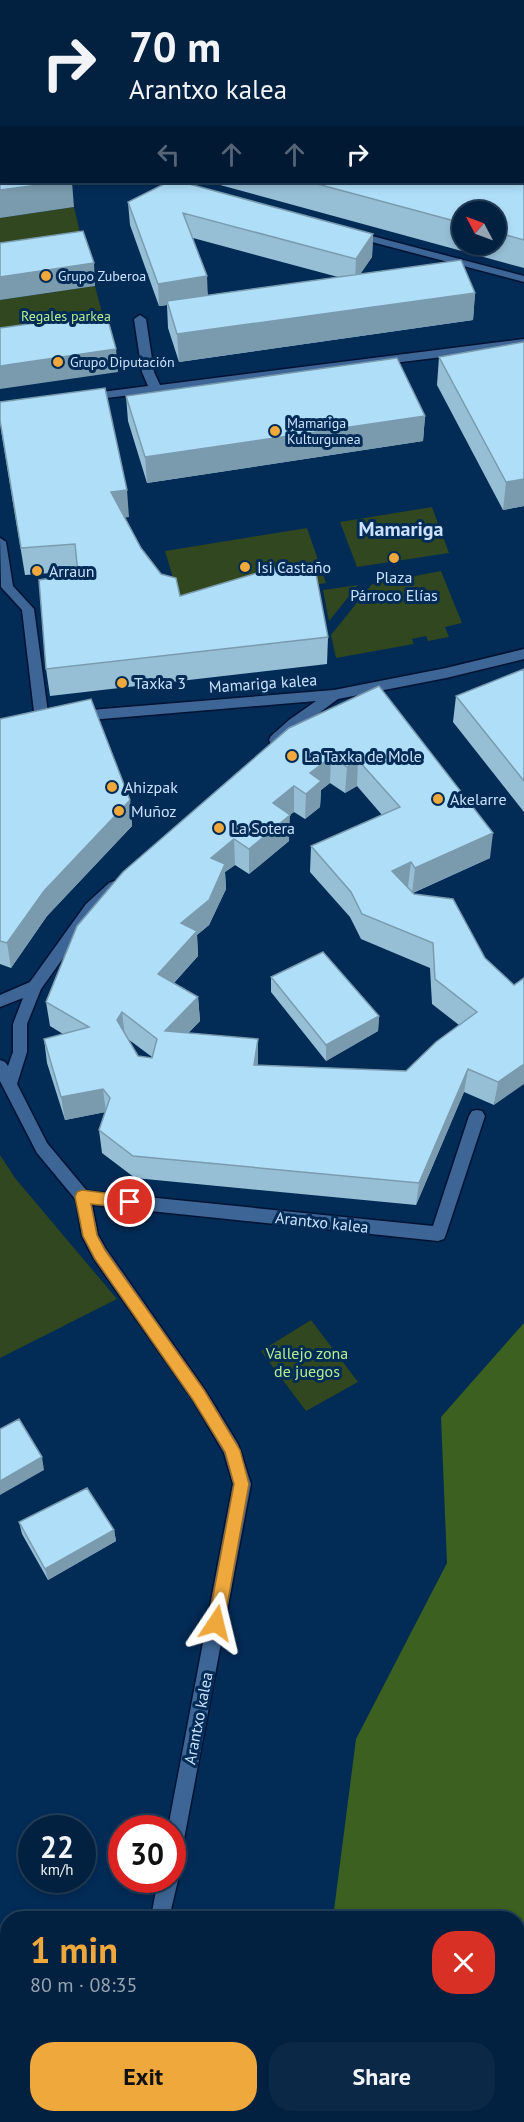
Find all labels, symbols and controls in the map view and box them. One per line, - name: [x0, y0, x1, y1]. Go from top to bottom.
- text: 70 m: [129, 19, 221, 74]
- icon: right: [30, 24, 108, 102]
- text: Arantxo kalea: [129, 72, 287, 106]
- icon: left: [152, 138, 185, 171]
- icon: ahead: [215, 138, 248, 171]
- icon: ahead: [278, 138, 311, 171]
- icon: right: [341, 138, 374, 171]
- north arrow: [452, 201, 506, 255]
- map controls: [452, 201, 506, 255]
- place label: Grupo Zuberoa: [58, 267, 146, 285]
- marker: Grupo Zuberoa: [39, 269, 53, 283]
- park label: Regales parkea: [21, 307, 111, 325]
- place label: Grupo Diputación: [70, 353, 175, 371]
- marker: Grupo Diputación: [51, 355, 65, 369]
- place label: Mamariga Kulturgunea: [287, 414, 361, 448]
- marker: Mamariga Kulturgunea: [268, 424, 282, 438]
- district label: Mamariga: [359, 516, 444, 542]
- marker: Plaza Párroco Elías: [387, 551, 401, 565]
- place label: Isi Castaño: [257, 557, 331, 577]
- marker: Isi Castaño: [238, 560, 252, 574]
- place label: Arraun: [49, 561, 95, 581]
- marker: Arraun: [30, 564, 44, 578]
- place label: Plaza Párroco Elías: [350, 567, 438, 605]
- street label: Mamariga kalea: [208, 669, 318, 697]
- place label: Taxka 3: [134, 673, 186, 693]
- marker: Taxka 3: [115, 676, 129, 690]
- place label: La Taxka de Mole: [304, 746, 422, 766]
- marker: La Taxka de Mole: [285, 749, 299, 763]
- place label: Ahizpak: [124, 777, 178, 797]
- marker: Ahizpak: [105, 780, 119, 794]
- place label: Akelarre: [450, 789, 507, 809]
- marker: Akelarre: [431, 792, 445, 806]
- place label: Muñoz: [131, 801, 177, 821]
- marker: Muñoz: [112, 804, 126, 818]
- place label: La Sotera: [231, 818, 295, 838]
- marker: La Sotera: [212, 821, 226, 835]
- pin: [104, 1176, 155, 1227]
- icon: arrive: [113, 1185, 146, 1218]
- street label: Arantxo kalea: [274, 1207, 370, 1237]
- park label: Vallejo zona de juegos: [265, 1343, 348, 1381]
- position arrow: [184, 1591, 248, 1655]
- street label: Arantxo kalea: [179, 1670, 217, 1766]
- speed limit sign: 30: [108, 1815, 186, 1893]
- text: 22: [40, 1827, 74, 1866]
- text: km/h: [41, 1860, 73, 1879]
- text: 1 min: [30, 1926, 118, 1973]
- button: close: [432, 1931, 495, 1994]
- text: 80 m · 08:35: [30, 1972, 137, 1998]
- button: Exit: [30, 2042, 257, 2111]
- button: Share: [269, 2042, 495, 2111]

